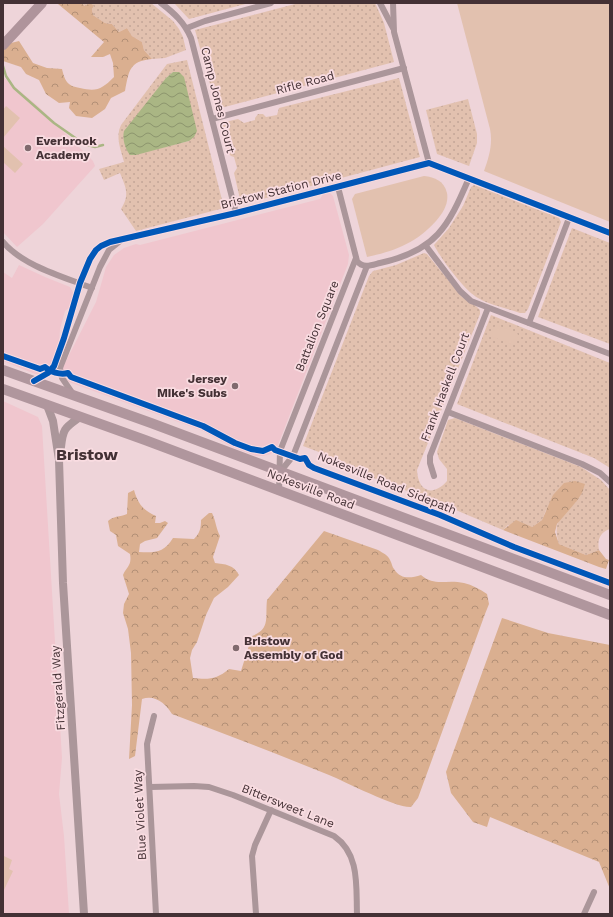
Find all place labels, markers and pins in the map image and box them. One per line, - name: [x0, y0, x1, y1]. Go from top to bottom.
- place label: Everbrook Academy: [36, 134, 97, 162]
- marker: Everbrook Academy: [23, 143, 33, 153]
- place label: Jersey Mike's Subs: [157, 372, 228, 400]
- marker: Jersey Mike's Subs: [230, 381, 240, 391]
- place label: Bristow Assembly of God: [244, 634, 343, 662]
- marker: Bristow Assembly of God: [231, 643, 241, 653]

